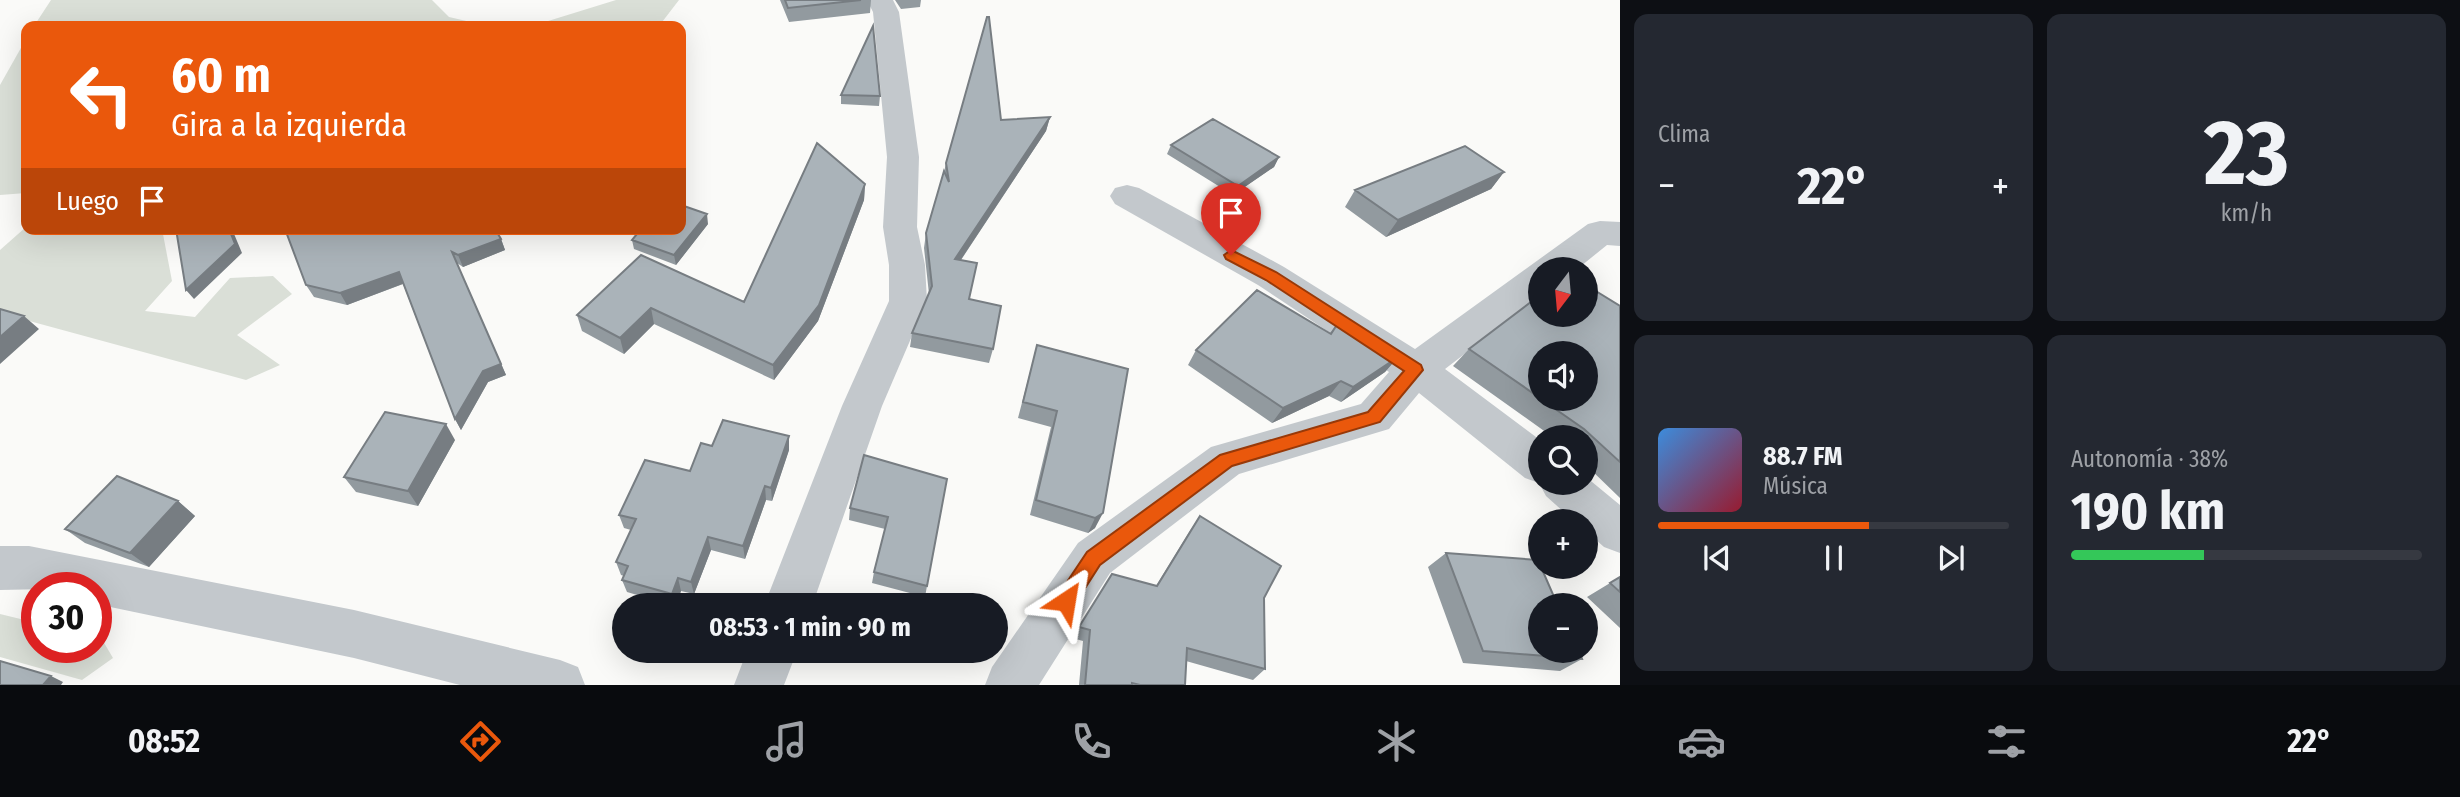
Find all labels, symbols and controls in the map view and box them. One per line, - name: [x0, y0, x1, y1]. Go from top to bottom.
- text: 60 m: [171, 46, 271, 105]
- icon: left: [56, 49, 147, 140]
- text: 23: [2204, 99, 2289, 208]
- text: Gira a la izquierda: [171, 106, 407, 144]
- text: Clima: [1658, 120, 1710, 148]
- text: 22°: [1797, 155, 1870, 218]
- text: −: [1658, 163, 1675, 209]
- text: +: [1992, 163, 2009, 209]
- icon: arrive: [133, 182, 171, 220]
- pin: [1201, 183, 1261, 255]
- text: Luego: [56, 186, 119, 217]
- icon: arrive: [1212, 194, 1250, 232]
- text: km/h: [2221, 199, 2272, 227]
- north arrow: [1528, 257, 1598, 327]
- map controls: [1528, 257, 1598, 663]
- button: sound: [1528, 341, 1598, 411]
- button: search: [1528, 425, 1598, 495]
- text: 88.7 FM: [1763, 441, 1842, 472]
- text: Autonomía · 38%: [2071, 445, 2228, 473]
- text: Música: [1763, 472, 1828, 500]
- text: 190 km: [2071, 480, 2225, 543]
- button: +: [1528, 509, 1598, 579]
- icon: previous: [1698, 539, 1736, 577]
- icon: pause: [1815, 539, 1853, 577]
- icon: next: [1932, 539, 1970, 577]
- position arrow: [1029, 564, 1103, 638]
- speed limit sign: 30: [21, 572, 112, 663]
- button: −: [1528, 593, 1598, 663]
- text: 08:53 · 1 min · 90 m: [709, 612, 911, 643]
- icon: directions: [456, 717, 505, 766]
- icon: music: [762, 717, 811, 766]
- icon: phone: [1067, 717, 1116, 766]
- icon: climate: [1372, 717, 1421, 766]
- icon: car: [1677, 717, 1726, 766]
- icon: filters: [1982, 717, 2031, 766]
- text: 08:52: [128, 722, 200, 760]
- text: 22°: [2287, 722, 2332, 760]

